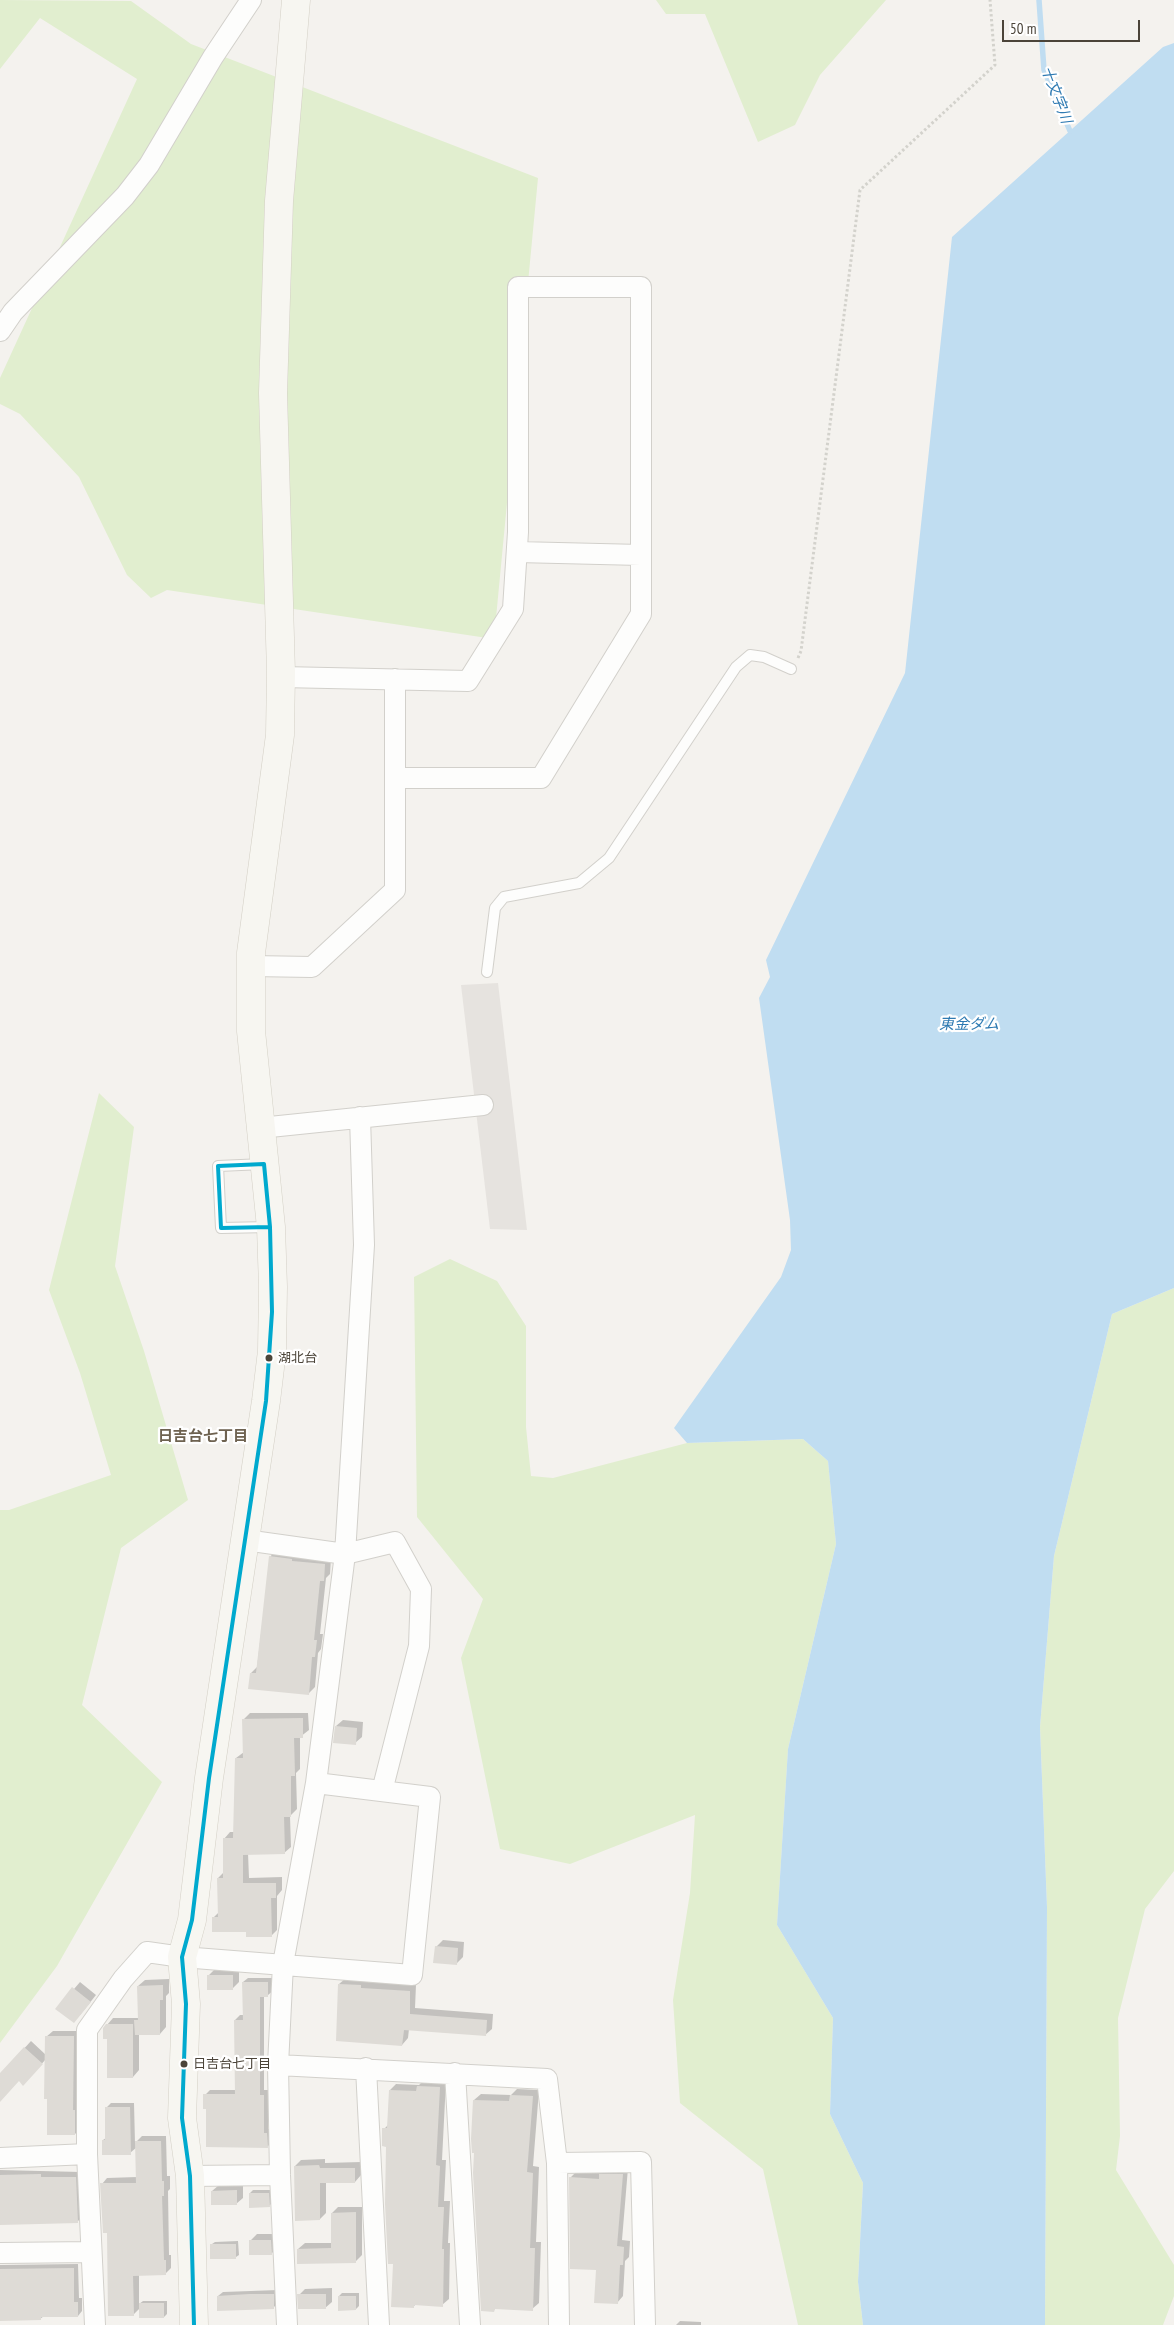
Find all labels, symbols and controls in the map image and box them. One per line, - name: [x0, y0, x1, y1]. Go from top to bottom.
- scale bar: [1004, 10, 1142, 42]
- text: 50 m: [1010, 19, 1036, 38]
- water label: 十文字川: [1037, 64, 1075, 126]
- water label: 東金ダム: [939, 1016, 999, 1034]
- place label: 湖北台: [278, 1350, 317, 1366]
- marker: 湖北台: [264, 1353, 274, 1363]
- district label: 日吉台七丁目: [158, 1428, 248, 1446]
- place label: 日吉台七丁目: [193, 2056, 271, 2072]
- marker: 日吉台七丁目: [179, 2059, 189, 2069]

